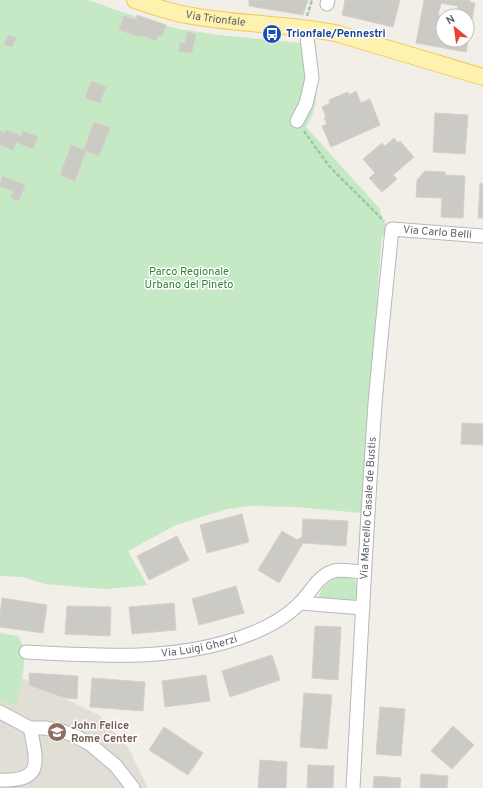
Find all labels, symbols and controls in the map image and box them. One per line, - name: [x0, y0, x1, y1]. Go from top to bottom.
- street label: Via Trionfale: [184, 8, 246, 30]
- north arrow: [435, 8, 475, 48]
- text: N: [444, 12, 457, 28]
- bus stop icon: Trionfale/Pennestri: [261, 23, 283, 45]
- place label: Trionfale/Pennestri: [286, 27, 386, 41]
- street label: Via Carlo Belli: [402, 223, 472, 242]
- park label: Parco Regionale Urbano del Pineto: [145, 265, 233, 292]
- street label: Via Marcello Casale de Bustis: [357, 437, 380, 580]
- street label: Via Luigi Gherzi: [160, 632, 239, 661]
- place label: John Felice Rome Center: [71, 719, 138, 746]
- school or university icon: John Felice Rome Center: [46, 721, 68, 743]

